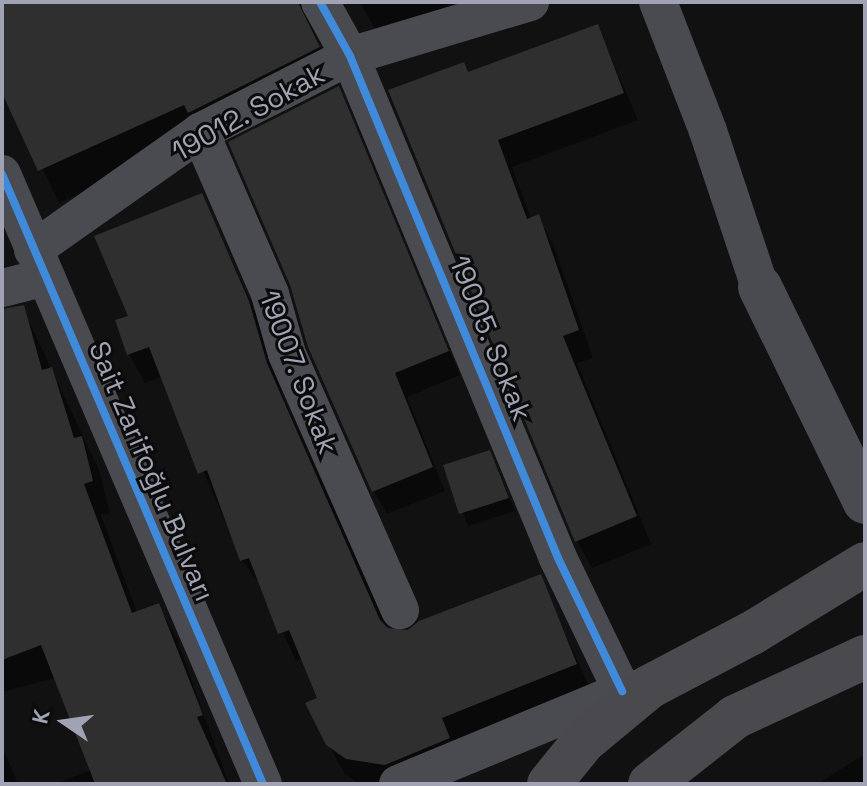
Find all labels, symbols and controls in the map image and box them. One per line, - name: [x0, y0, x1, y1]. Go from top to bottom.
- street label: 19012. Sokak: [165, 56, 331, 168]
- street label: 19005. Sokak: [442, 250, 540, 426]
- street label: 19007. Sokak: [252, 285, 346, 459]
- street label: Sait Zarifoğlu Bulvarı: [82, 336, 222, 606]
- north arrow: [24, 682, 104, 762]
- text: K: [25, 707, 56, 726]

